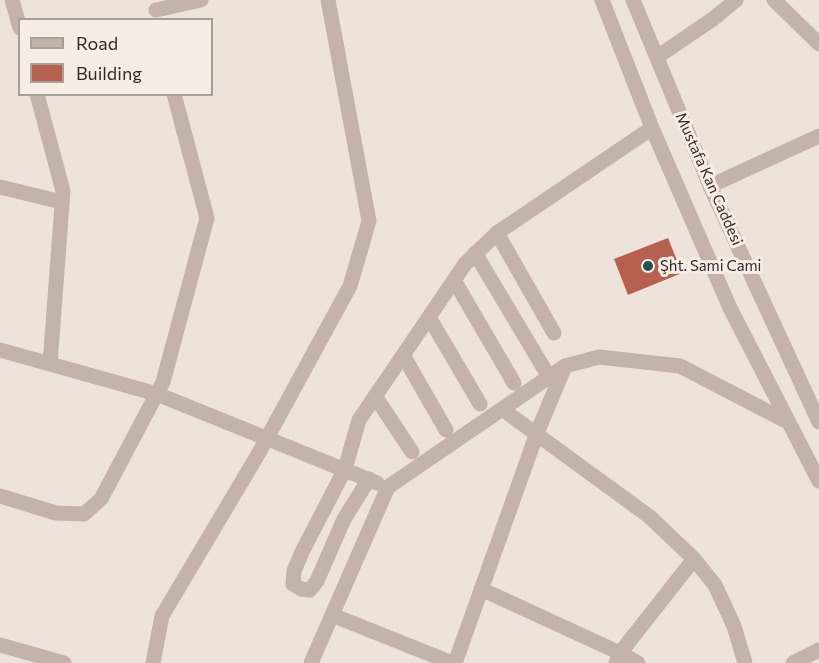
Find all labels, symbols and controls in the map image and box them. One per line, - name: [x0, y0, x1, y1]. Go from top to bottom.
- legend: [18, 18, 213, 96]
- text: Road: [76, 32, 118, 54]
- text: Building: [76, 62, 142, 84]
- street label: Mustafa Kan Caddesi: [672, 110, 746, 248]
- place label: Şht. Sami Cami: [660, 257, 761, 275]
- marker: Şht. Sami Cami: [641, 259, 655, 273]

